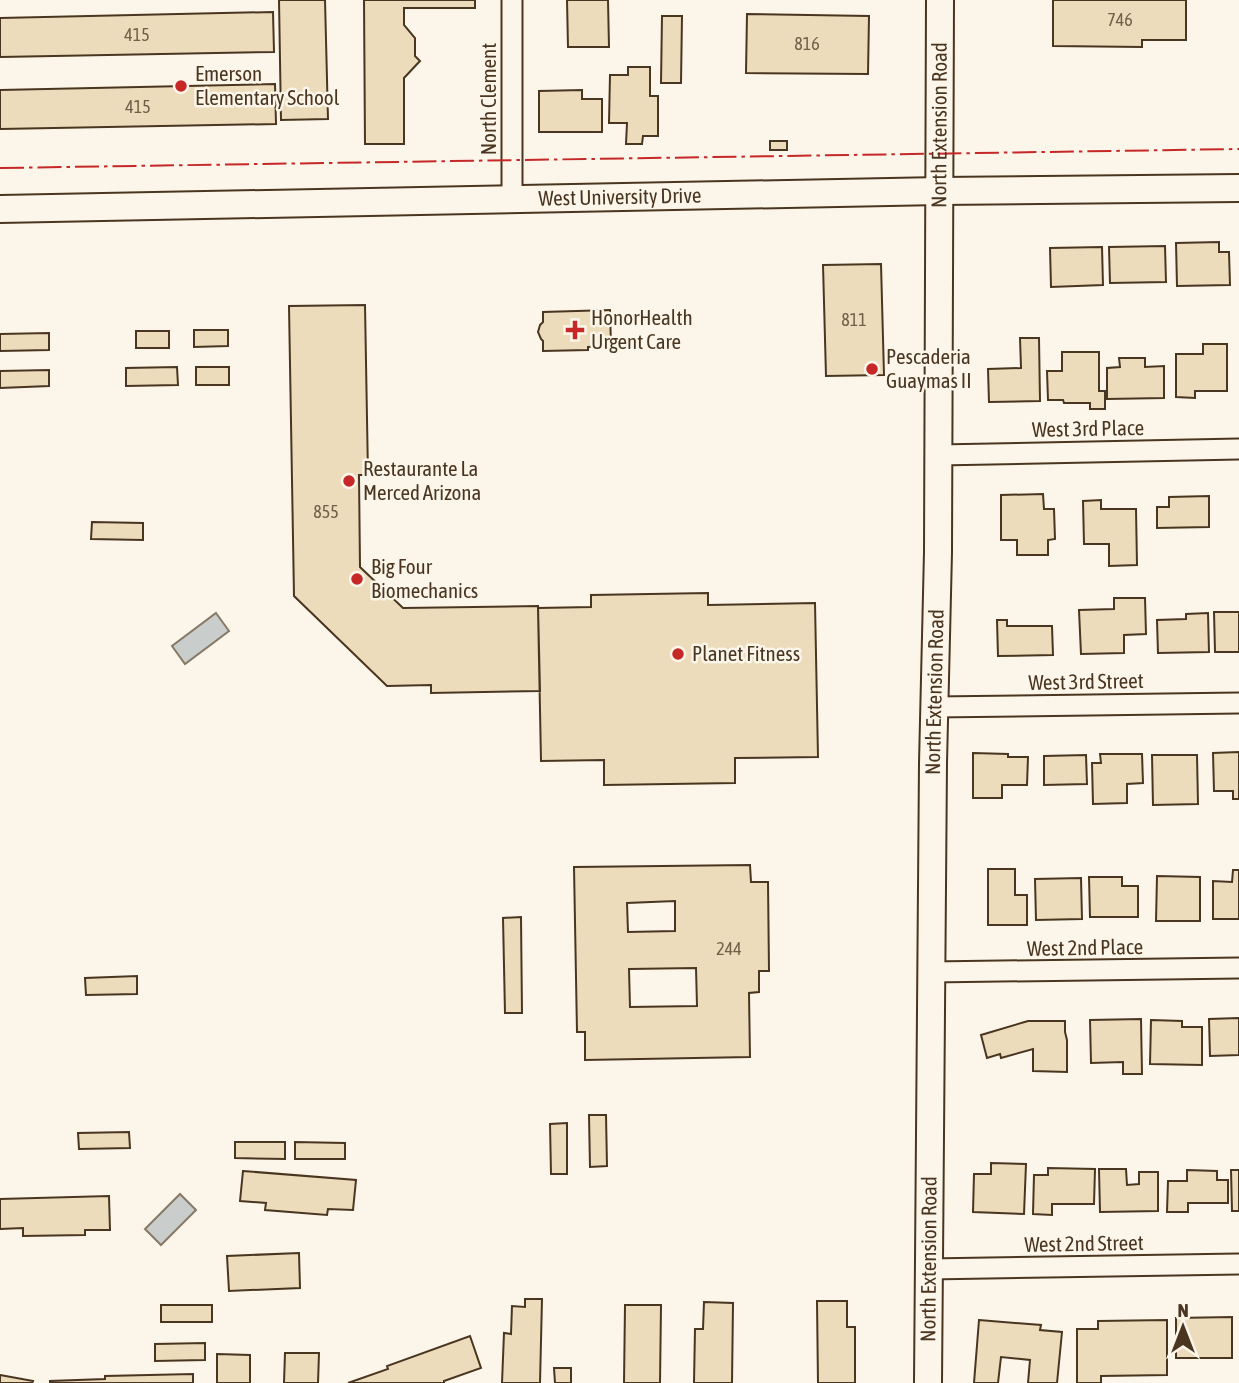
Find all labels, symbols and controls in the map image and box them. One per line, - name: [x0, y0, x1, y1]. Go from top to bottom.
- house number: 746: [1107, 9, 1133, 30]
- house number: 415: [124, 24, 150, 45]
- house number: 816: [794, 33, 820, 54]
- street label: North Extension Road: [926, 42, 951, 208]
- street label: North Clement: [476, 43, 500, 155]
- place label: Emerson Elementary School: [195, 61, 340, 109]
- marker: Emerson Elementary School: [173, 78, 189, 94]
- house number: 415: [125, 96, 151, 117]
- street label: West University Drive: [538, 183, 702, 210]
- place label: HonorHealth Urgent Care: [591, 305, 693, 353]
- house number: 811: [841, 309, 867, 330]
- marker: HonorHealth Urgent Care: [565, 320, 585, 340]
- place label: Pescaderia Guaymas II: [886, 344, 972, 392]
- marker: Pescaderia Guaymas II: [864, 361, 880, 377]
- street label: West 3rd Place: [1032, 415, 1144, 441]
- place label: Restaurante La Merced Arizona: [363, 456, 481, 504]
- marker: Restaurante La Merced Arizona: [341, 473, 357, 489]
- house number: 855: [313, 501, 339, 522]
- place label: Big Four Biomechanics: [371, 554, 478, 602]
- marker: Big Four Biomechanics: [349, 571, 365, 587]
- street label: North Extension Road: [920, 609, 948, 775]
- place label: Planet Fitness: [692, 641, 800, 665]
- marker: Planet Fitness: [670, 646, 686, 662]
- street label: West 3rd Street: [1028, 668, 1144, 694]
- street label: West 2nd Place: [1027, 934, 1143, 960]
- house number: 244: [716, 938, 742, 959]
- street label: North Extension Road: [915, 1176, 941, 1342]
- street label: West 2nd Street: [1024, 1230, 1144, 1256]
- north arrow: [1148, 1292, 1218, 1362]
- text: N: [1177, 1299, 1189, 1321]

